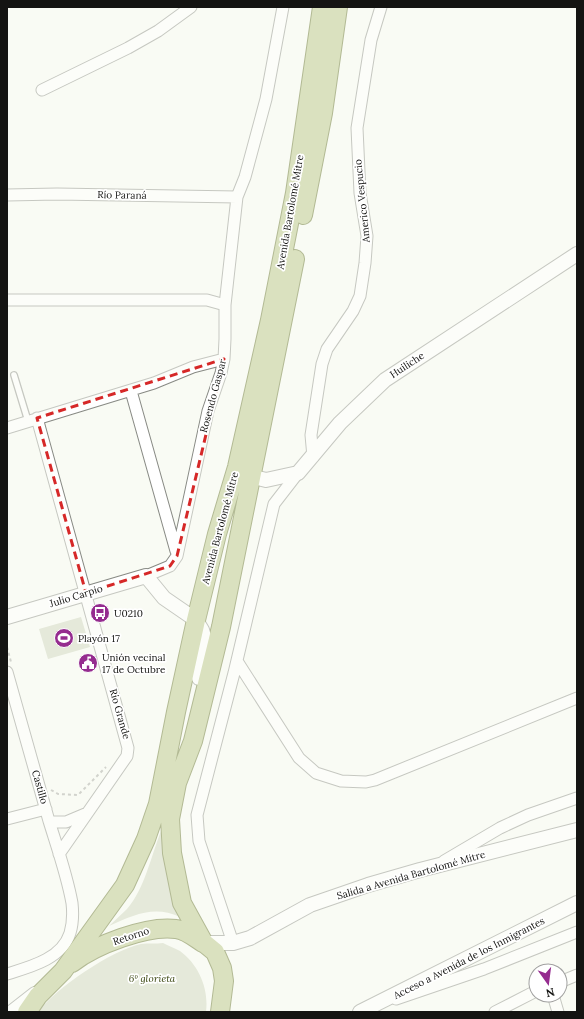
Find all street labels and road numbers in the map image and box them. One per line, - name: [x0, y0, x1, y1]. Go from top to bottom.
- street label: Avenida Bartolomé Mitre: [273, 153, 307, 271]
- street label: Americo Vespucio: [351, 159, 373, 244]
- street label: Río Paraná: [97, 188, 147, 202]
- street label: Huiliche: [387, 349, 427, 381]
- street label: Rosendo Gaspar: [197, 357, 229, 434]
- street label: Avenida Bartolomé Mitre: [198, 470, 241, 587]
- street label: Julio Carpio: [47, 582, 104, 611]
- street label: Río Grande: [107, 687, 134, 741]
- street label: Castillo: [29, 769, 51, 806]
- street label: Salida a Avenida Bartolomé Mitre: [335, 847, 487, 902]
- street label: Acceso a Avenida de los Inmigrantes: [390, 914, 547, 1002]
- street label: Retorno: [111, 924, 151, 948]

